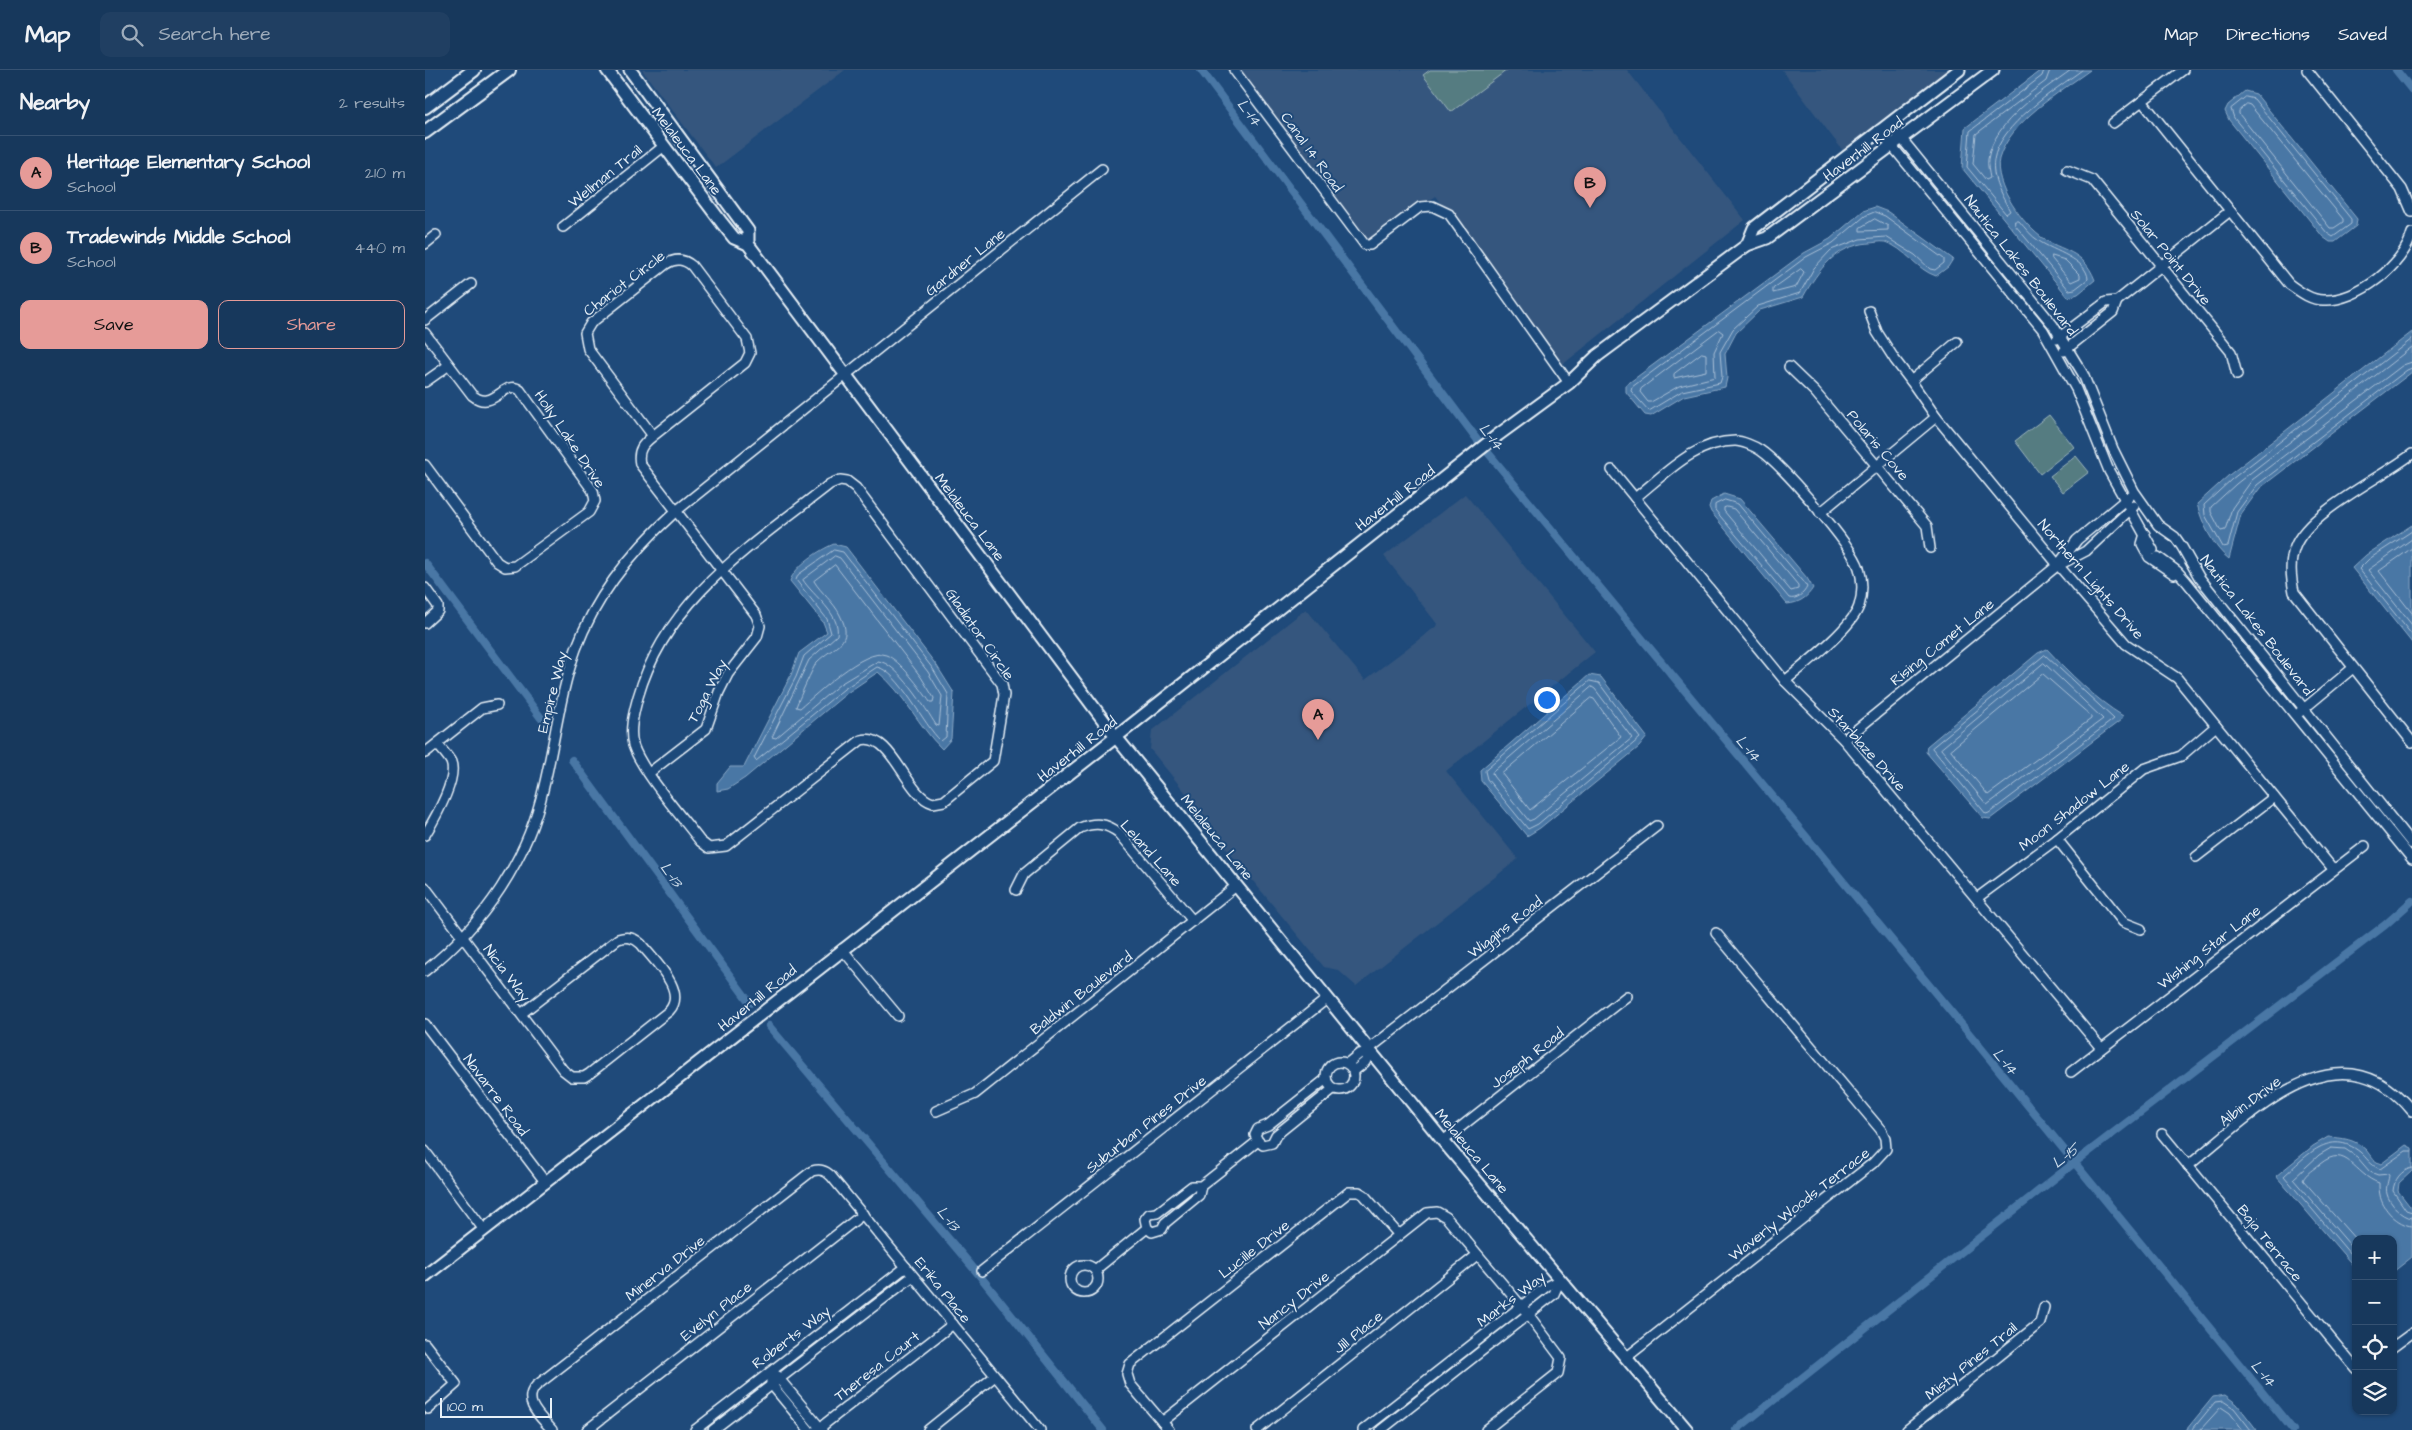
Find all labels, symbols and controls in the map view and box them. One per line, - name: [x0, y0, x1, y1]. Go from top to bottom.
- search box: [100, 12, 450, 57]
- text: Map: [25, 18, 70, 52]
- icon: search: [118, 21, 146, 49]
- text: Search here: [158, 21, 271, 48]
- text: Map: [2164, 22, 2198, 47]
- text: Directions: [2226, 22, 2310, 47]
- text: Saved: [2338, 22, 2387, 47]
- text: Nearby: [20, 88, 90, 117]
- text: 2 results: [339, 92, 405, 114]
- water label: L-14: [1232, 94, 1267, 132]
- street label: Melaleuca Lane: [647, 103, 727, 200]
- street label: Canal 14 Road: [1275, 108, 1348, 197]
- street label: Haverhill Road: [1819, 112, 1908, 187]
- street label: Wellman Trail: [564, 140, 647, 213]
- text: Heritage Elementary School: [67, 149, 310, 176]
- text: A: [31, 162, 41, 184]
- text: 210 m: [365, 162, 405, 184]
- pin: B: [1574, 167, 1606, 208]
- text: School: [67, 176, 116, 198]
- street label: Nautica Lakes Boulevard: [1959, 190, 2082, 340]
- street label: Solar Point Drive: [2125, 205, 2216, 310]
- text: Tradewinds Middle School: [67, 224, 291, 251]
- street label: Gardner Lane: [921, 224, 1010, 301]
- text: B: [30, 237, 42, 259]
- text: 440 m: [354, 237, 405, 259]
- street label: Chariot Circle: [579, 246, 670, 321]
- text: School: [67, 251, 116, 273]
- button: Save: [20, 300, 208, 349]
- button: Share: [218, 300, 405, 349]
- street label: Holly Lake Drive: [528, 386, 610, 493]
- street label: Polaris Cove: [1842, 405, 1914, 485]
- water label: L-14: [1474, 418, 1509, 456]
- street label: Haverhill Road: [1351, 460, 1440, 536]
- street label: Melaleuca Lane: [930, 469, 1010, 566]
- street label: Northern Lights Drive: [2032, 515, 2149, 645]
- street label: Nautica Lakes Boulevard: [2195, 550, 2318, 700]
- street label: Gladiator Circle: [940, 584, 1019, 684]
- street label: Rising Comet Lane: [1886, 594, 2000, 692]
- street label: Empire Way: [532, 649, 574, 735]
- street label: Toga Way: [682, 656, 733, 727]
- your location: [1534, 687, 1560, 713]
- pin: A: [1302, 699, 1334, 740]
- street label: Starblaze Drive: [1823, 702, 1910, 796]
- street label: Haverhill Road: [1033, 711, 1122, 787]
- water label: L-14: [1730, 730, 1767, 768]
- street label: Moon Shadow Lane: [2014, 756, 2134, 856]
- street label: Melaleuca Lane: [1175, 790, 1258, 885]
- street label: Leland Lane: [1115, 815, 1186, 891]
- water label: L-13: [655, 858, 689, 893]
- street label: Wiggins Road: [1464, 891, 1548, 964]
- street label: Wishing Star Lane: [2153, 900, 2266, 995]
- street label: Nicia Way: [477, 940, 535, 1007]
- street label: Baldwin Boulevard: [1026, 947, 1137, 1040]
- street label: Haverhill Road: [713, 960, 801, 1037]
- street label: Joseph Road: [1486, 1023, 1569, 1094]
- water label: L-14: [1987, 1043, 2024, 1081]
- street label: Navarre Road: [458, 1050, 534, 1141]
- street label: Suburban Pines Drive: [1081, 1070, 1211, 1178]
- street label: Albin Drive: [2215, 1071, 2286, 1132]
- street label: Melaleuca Lane: [1430, 1104, 1514, 1198]
- water label: L-15: [2047, 1136, 2086, 1174]
- street label: Waverly Woods Terrace: [1724, 1143, 1875, 1267]
- street label: Baja Terrace: [2232, 1200, 2307, 1286]
- water label: L-13: [931, 1202, 966, 1237]
- street label: Lucille Drive: [1214, 1215, 1294, 1284]
- street label: Minerva Drive: [621, 1231, 710, 1306]
- map controls: [2352, 1235, 2397, 1415]
- button: +: [2352, 1235, 2397, 1280]
- street label: Erika Place: [909, 1253, 976, 1328]
- street label: Nancy Drive: [1255, 1266, 1335, 1335]
- street label: Marks Way: [1473, 1267, 1551, 1333]
- street label: Evelyn Place: [676, 1277, 757, 1347]
- button: −: [2352, 1280, 2397, 1325]
- street label: Roberts Way: [748, 1301, 836, 1375]
- street label: Jill Place: [1329, 1306, 1388, 1359]
- street label: Misty Pines Trail: [1921, 1318, 2023, 1406]
- button: locate: [2352, 1325, 2397, 1370]
- street label: Theresa Court: [830, 1326, 925, 1407]
- water label: L-14: [2245, 1355, 2282, 1393]
- button: layers: [2352, 1370, 2397, 1415]
- scale bar: [440, 1395, 553, 1418]
- text: 100 m: [447, 1397, 483, 1417]

